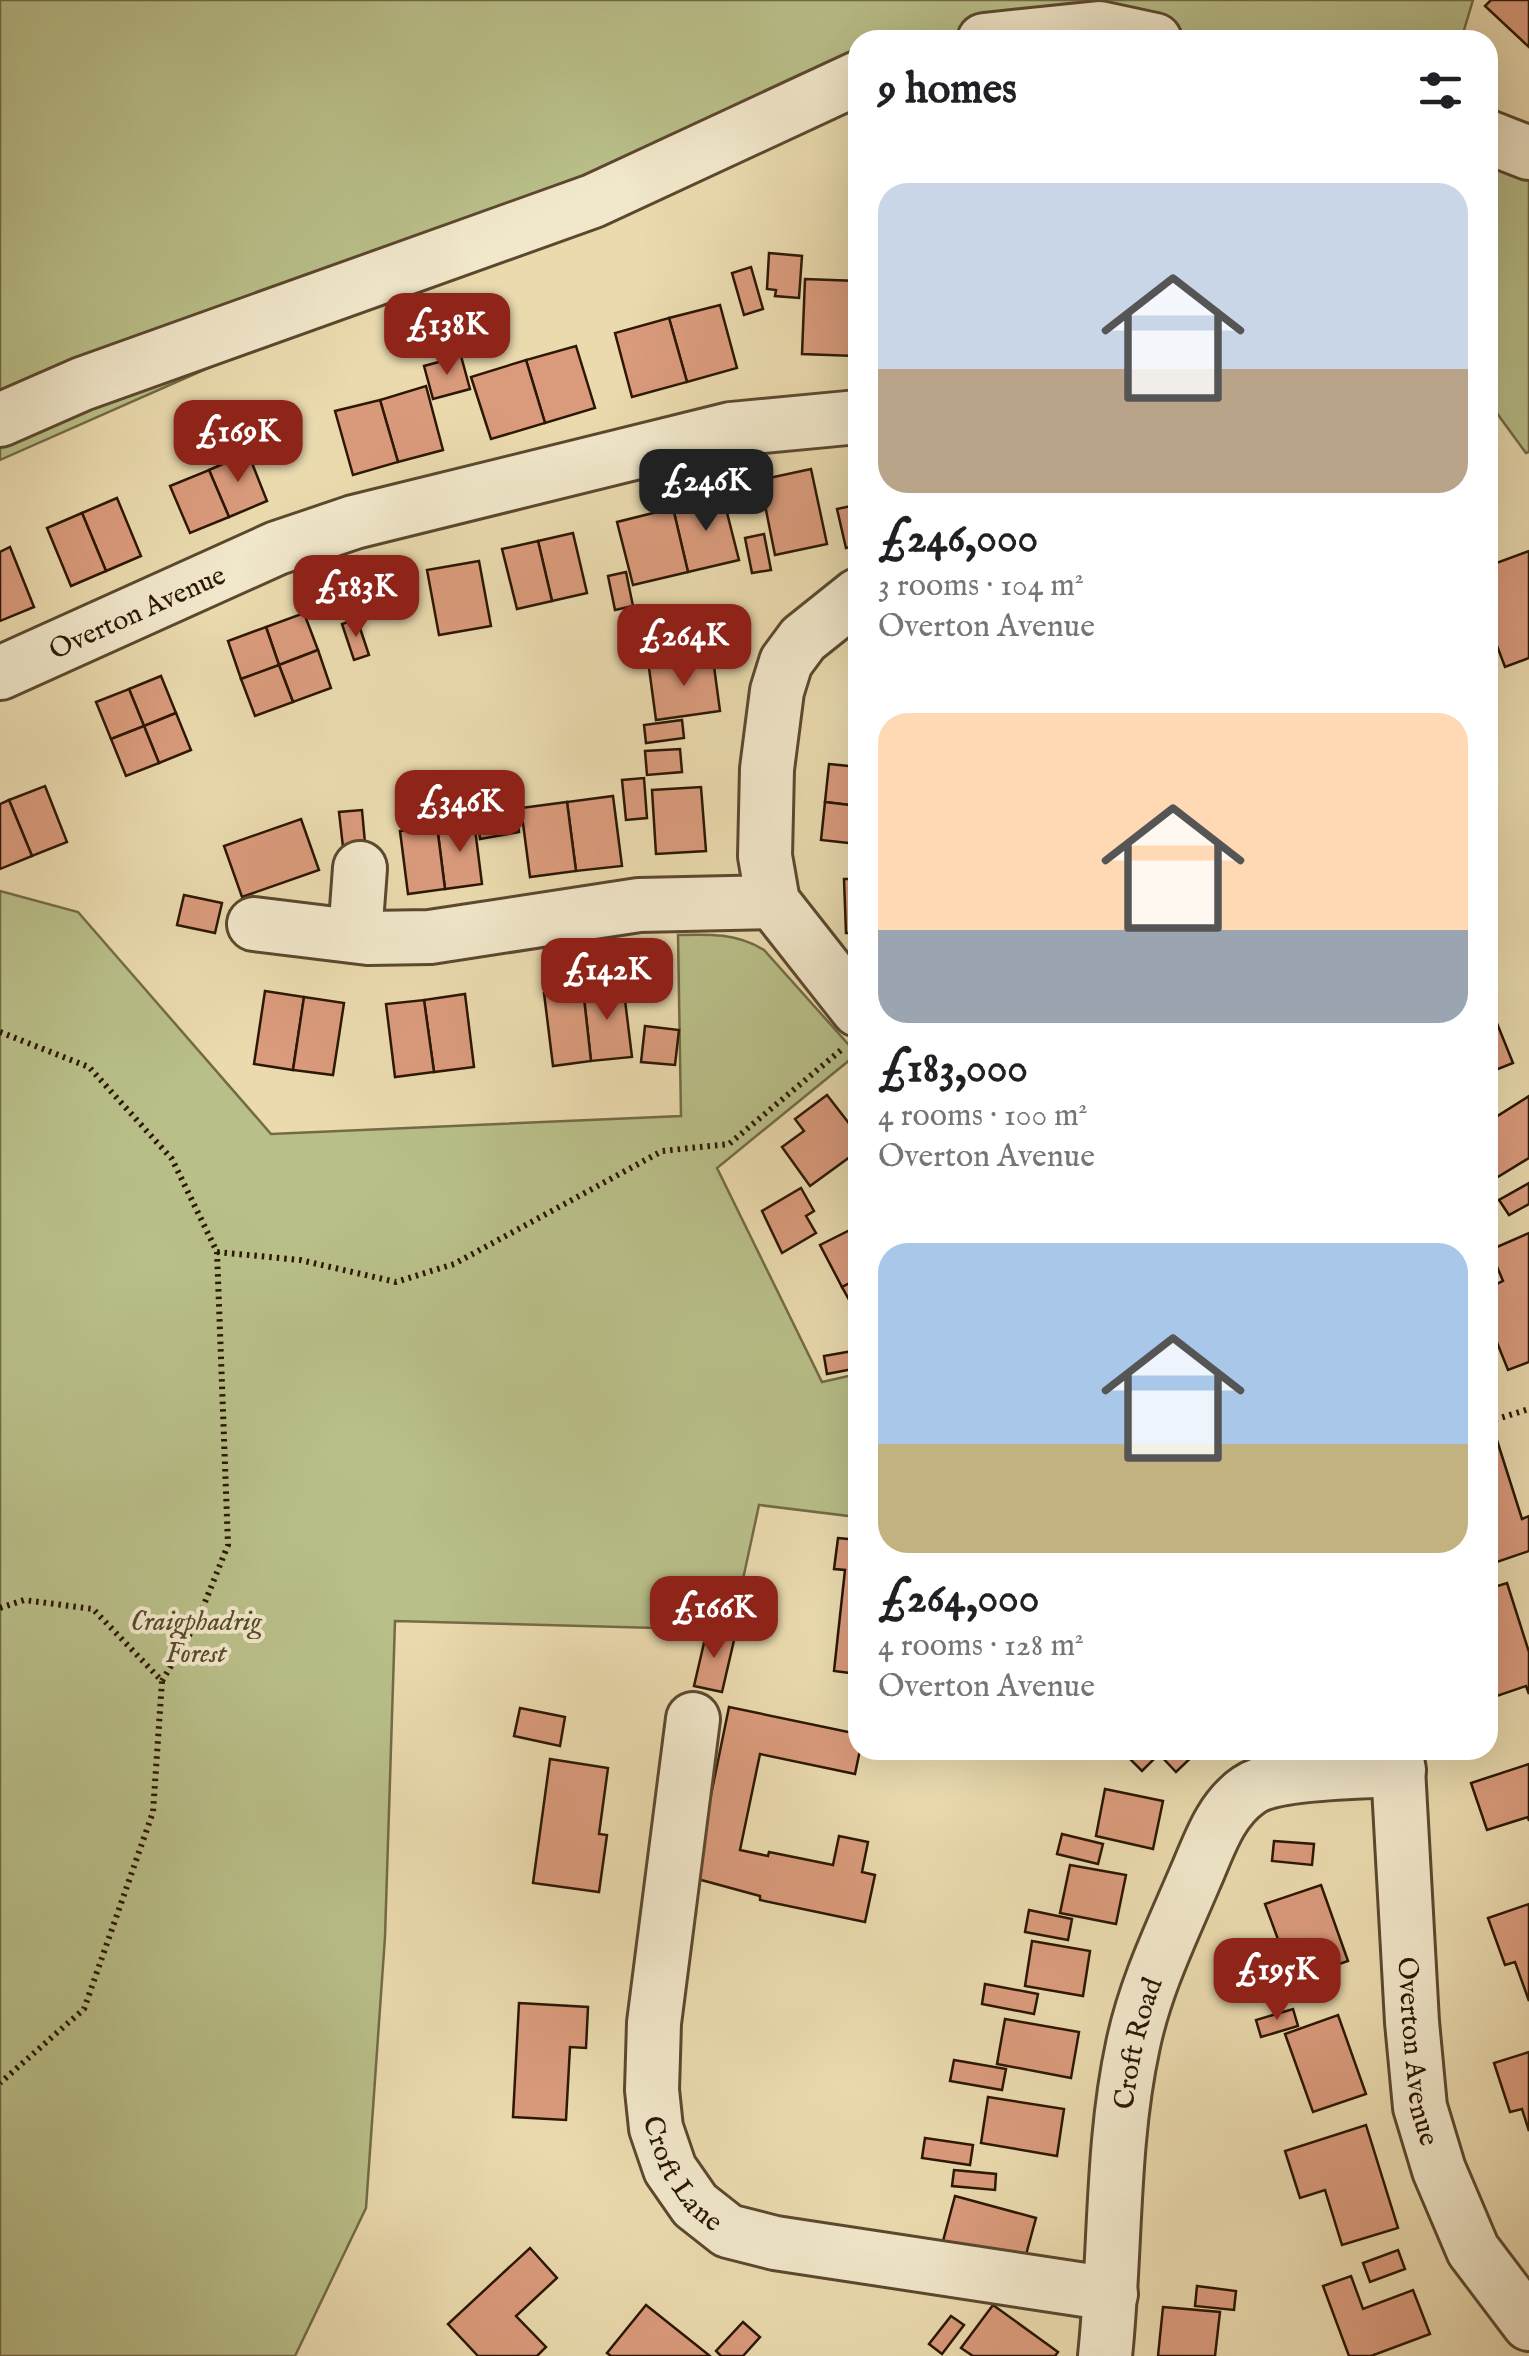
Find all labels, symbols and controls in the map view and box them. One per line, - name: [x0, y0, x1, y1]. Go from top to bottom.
- icon: filters: [1413, 63, 1468, 118]
- text: 9 homes: [878, 64, 1017, 117]
- icon: home: [1083, 248, 1263, 428]
- pin: £138K: [377, 293, 517, 378]
- text: £138K: [406, 305, 488, 346]
- pin: £169K: [168, 400, 308, 485]
- text: £169K: [196, 412, 280, 453]
- pin: £246K: [636, 449, 776, 534]
- text: £246K: [661, 461, 751, 502]
- text: £246,000: [878, 513, 1038, 566]
- pin: £183K: [286, 555, 426, 640]
- street label: Overton Avenue: [44, 559, 232, 669]
- text: 3 rooms · 104 m²: [878, 566, 1084, 607]
- text: £183K: [315, 567, 397, 608]
- pin: £264K: [614, 604, 754, 689]
- text: Overton Avenue: [878, 607, 1095, 648]
- text: £264K: [639, 616, 729, 657]
- pin: £346K: [390, 770, 530, 855]
- icon: home: [1083, 778, 1263, 958]
- text: £346K: [417, 782, 503, 823]
- pin: £142K: [537, 938, 677, 1023]
- text: £142K: [563, 950, 651, 991]
- text: £183,000: [878, 1043, 1028, 1096]
- text: 4 rooms · 100 m²: [878, 1096, 1088, 1137]
- text: Overton Avenue: [878, 1137, 1095, 1178]
- icon: home: [1083, 1308, 1263, 1488]
- text: £264,000: [878, 1573, 1039, 1626]
- pin: £166K: [644, 1576, 784, 1661]
- text: £166K: [672, 1588, 756, 1629]
- park label: Craigphadrig Forest: [131, 1605, 263, 1672]
- text: 4 rooms · 128 m²: [878, 1626, 1084, 1667]
- text: Overton Avenue: [878, 1667, 1095, 1708]
- pin: £195K: [1207, 1938, 1347, 2023]
- text: £195K: [1236, 1950, 1318, 1991]
- street label: Overton Avenue: [1388, 1956, 1446, 2150]
- street label: Croft Road: [1107, 1973, 1172, 2112]
- street label: Croft Lane: [635, 2114, 729, 2240]

